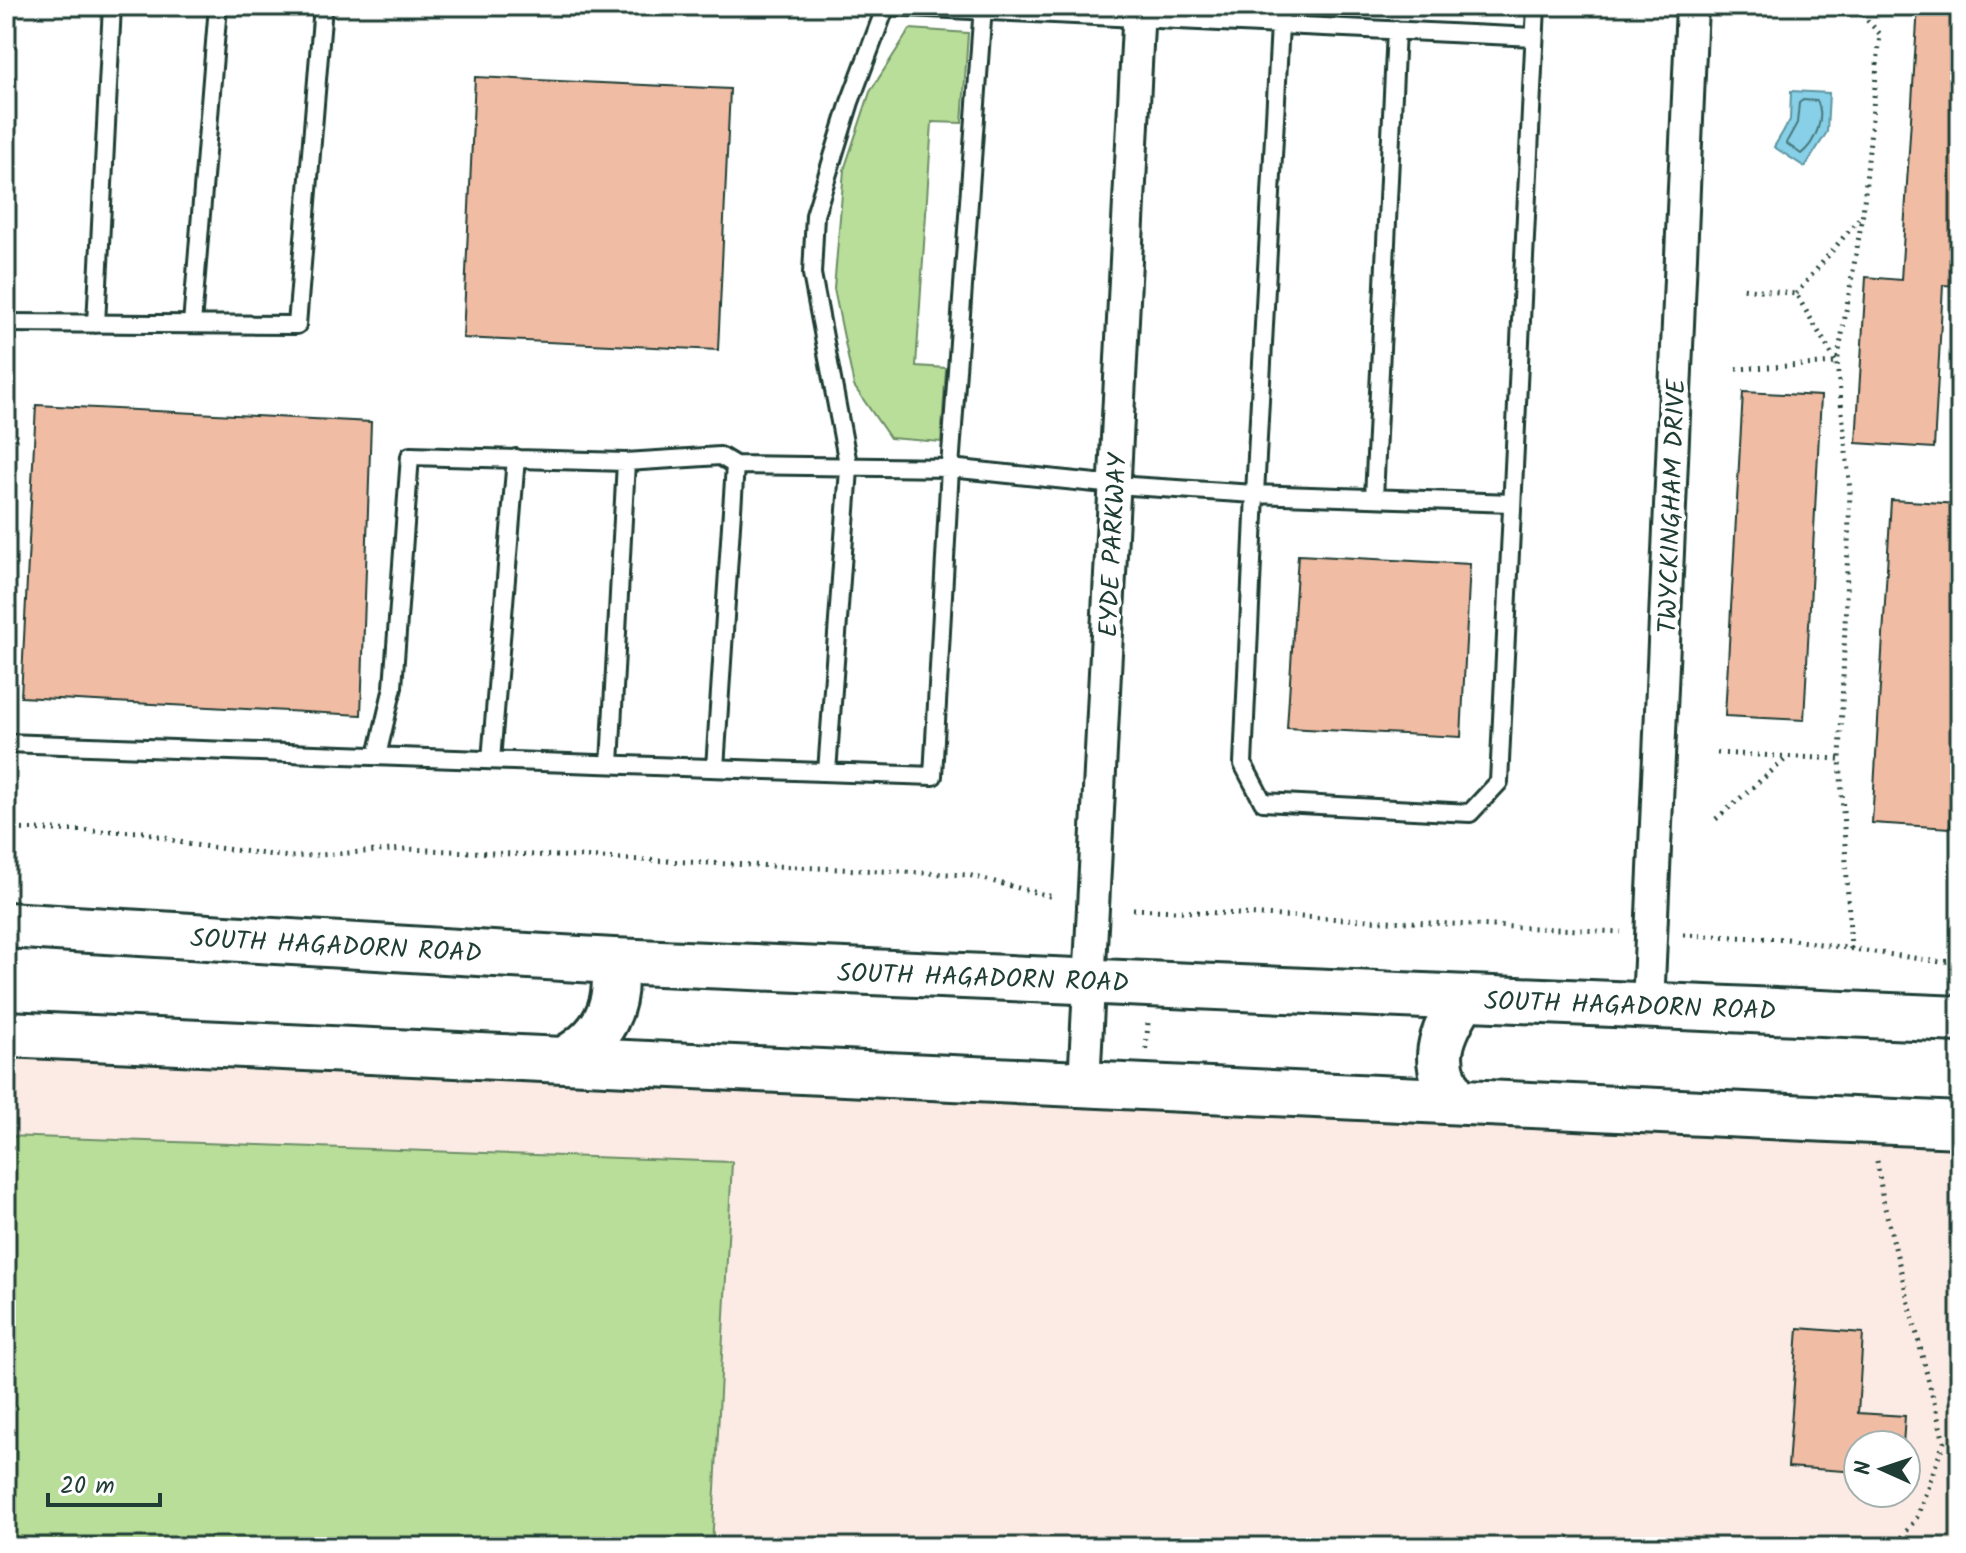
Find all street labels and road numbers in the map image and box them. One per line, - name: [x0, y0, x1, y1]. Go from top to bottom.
- street label: TWYCKINGHAM DRIVE: [1648, 377, 1698, 634]
- street label: EYDE PARKWAY: [1088, 451, 1140, 638]
- street label: SOUTH HAGADORN ROAD: [189, 918, 483, 976]
- street label: SOUTH HAGADORN ROAD: [836, 953, 1129, 1005]
- street label: SOUTH HAGADORN ROAD: [1483, 981, 1776, 1033]

